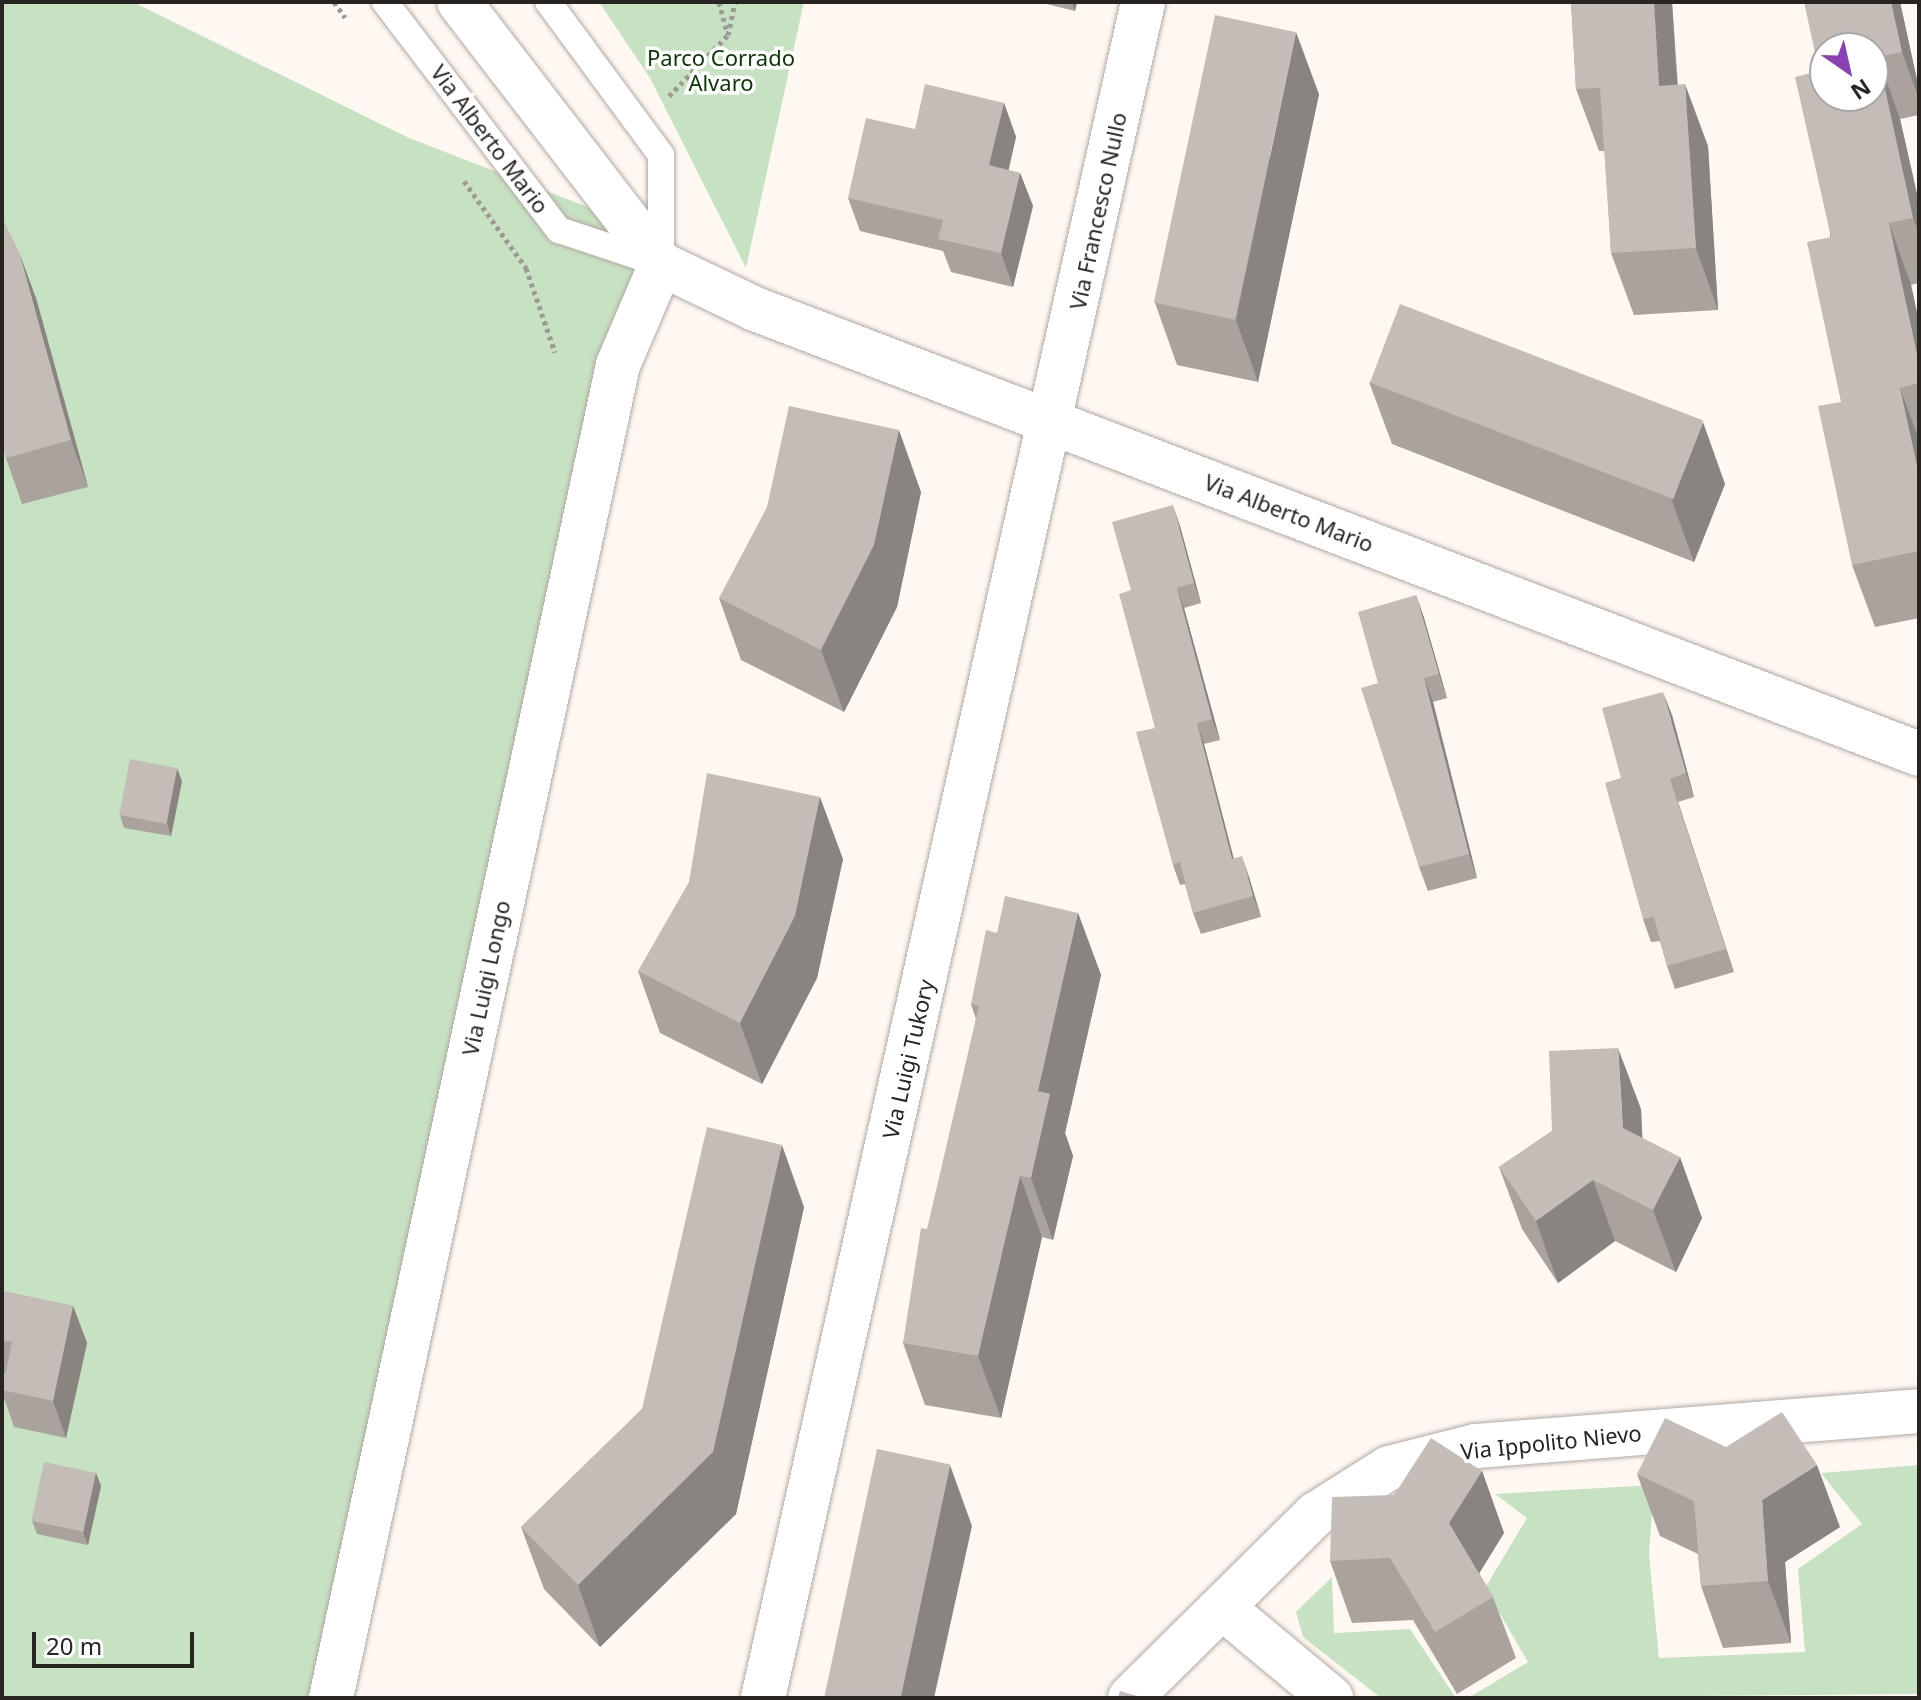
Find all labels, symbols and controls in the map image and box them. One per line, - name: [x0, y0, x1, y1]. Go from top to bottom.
- north arrow: [1809, 32, 1889, 112]
- park label: Parco Corrado Alvaro: [647, 44, 795, 96]
- street label: Via Alberto Mario: [426, 60, 554, 218]
- text: N: [1846, 73, 1877, 108]
- street label: Via Francesco Nullo: [1064, 110, 1132, 312]
- street label: Via Alberto Mario: [1201, 469, 1377, 557]
- street label: Via Luigi Longo: [457, 898, 515, 1058]
- street label: Via Luigi Tukory: [877, 977, 939, 1141]
- street label: Via Ippolito Nievo: [1459, 1419, 1643, 1465]
- scale bar: [36, 1616, 198, 1666]
- text: 20 m: [46, 1629, 102, 1662]

